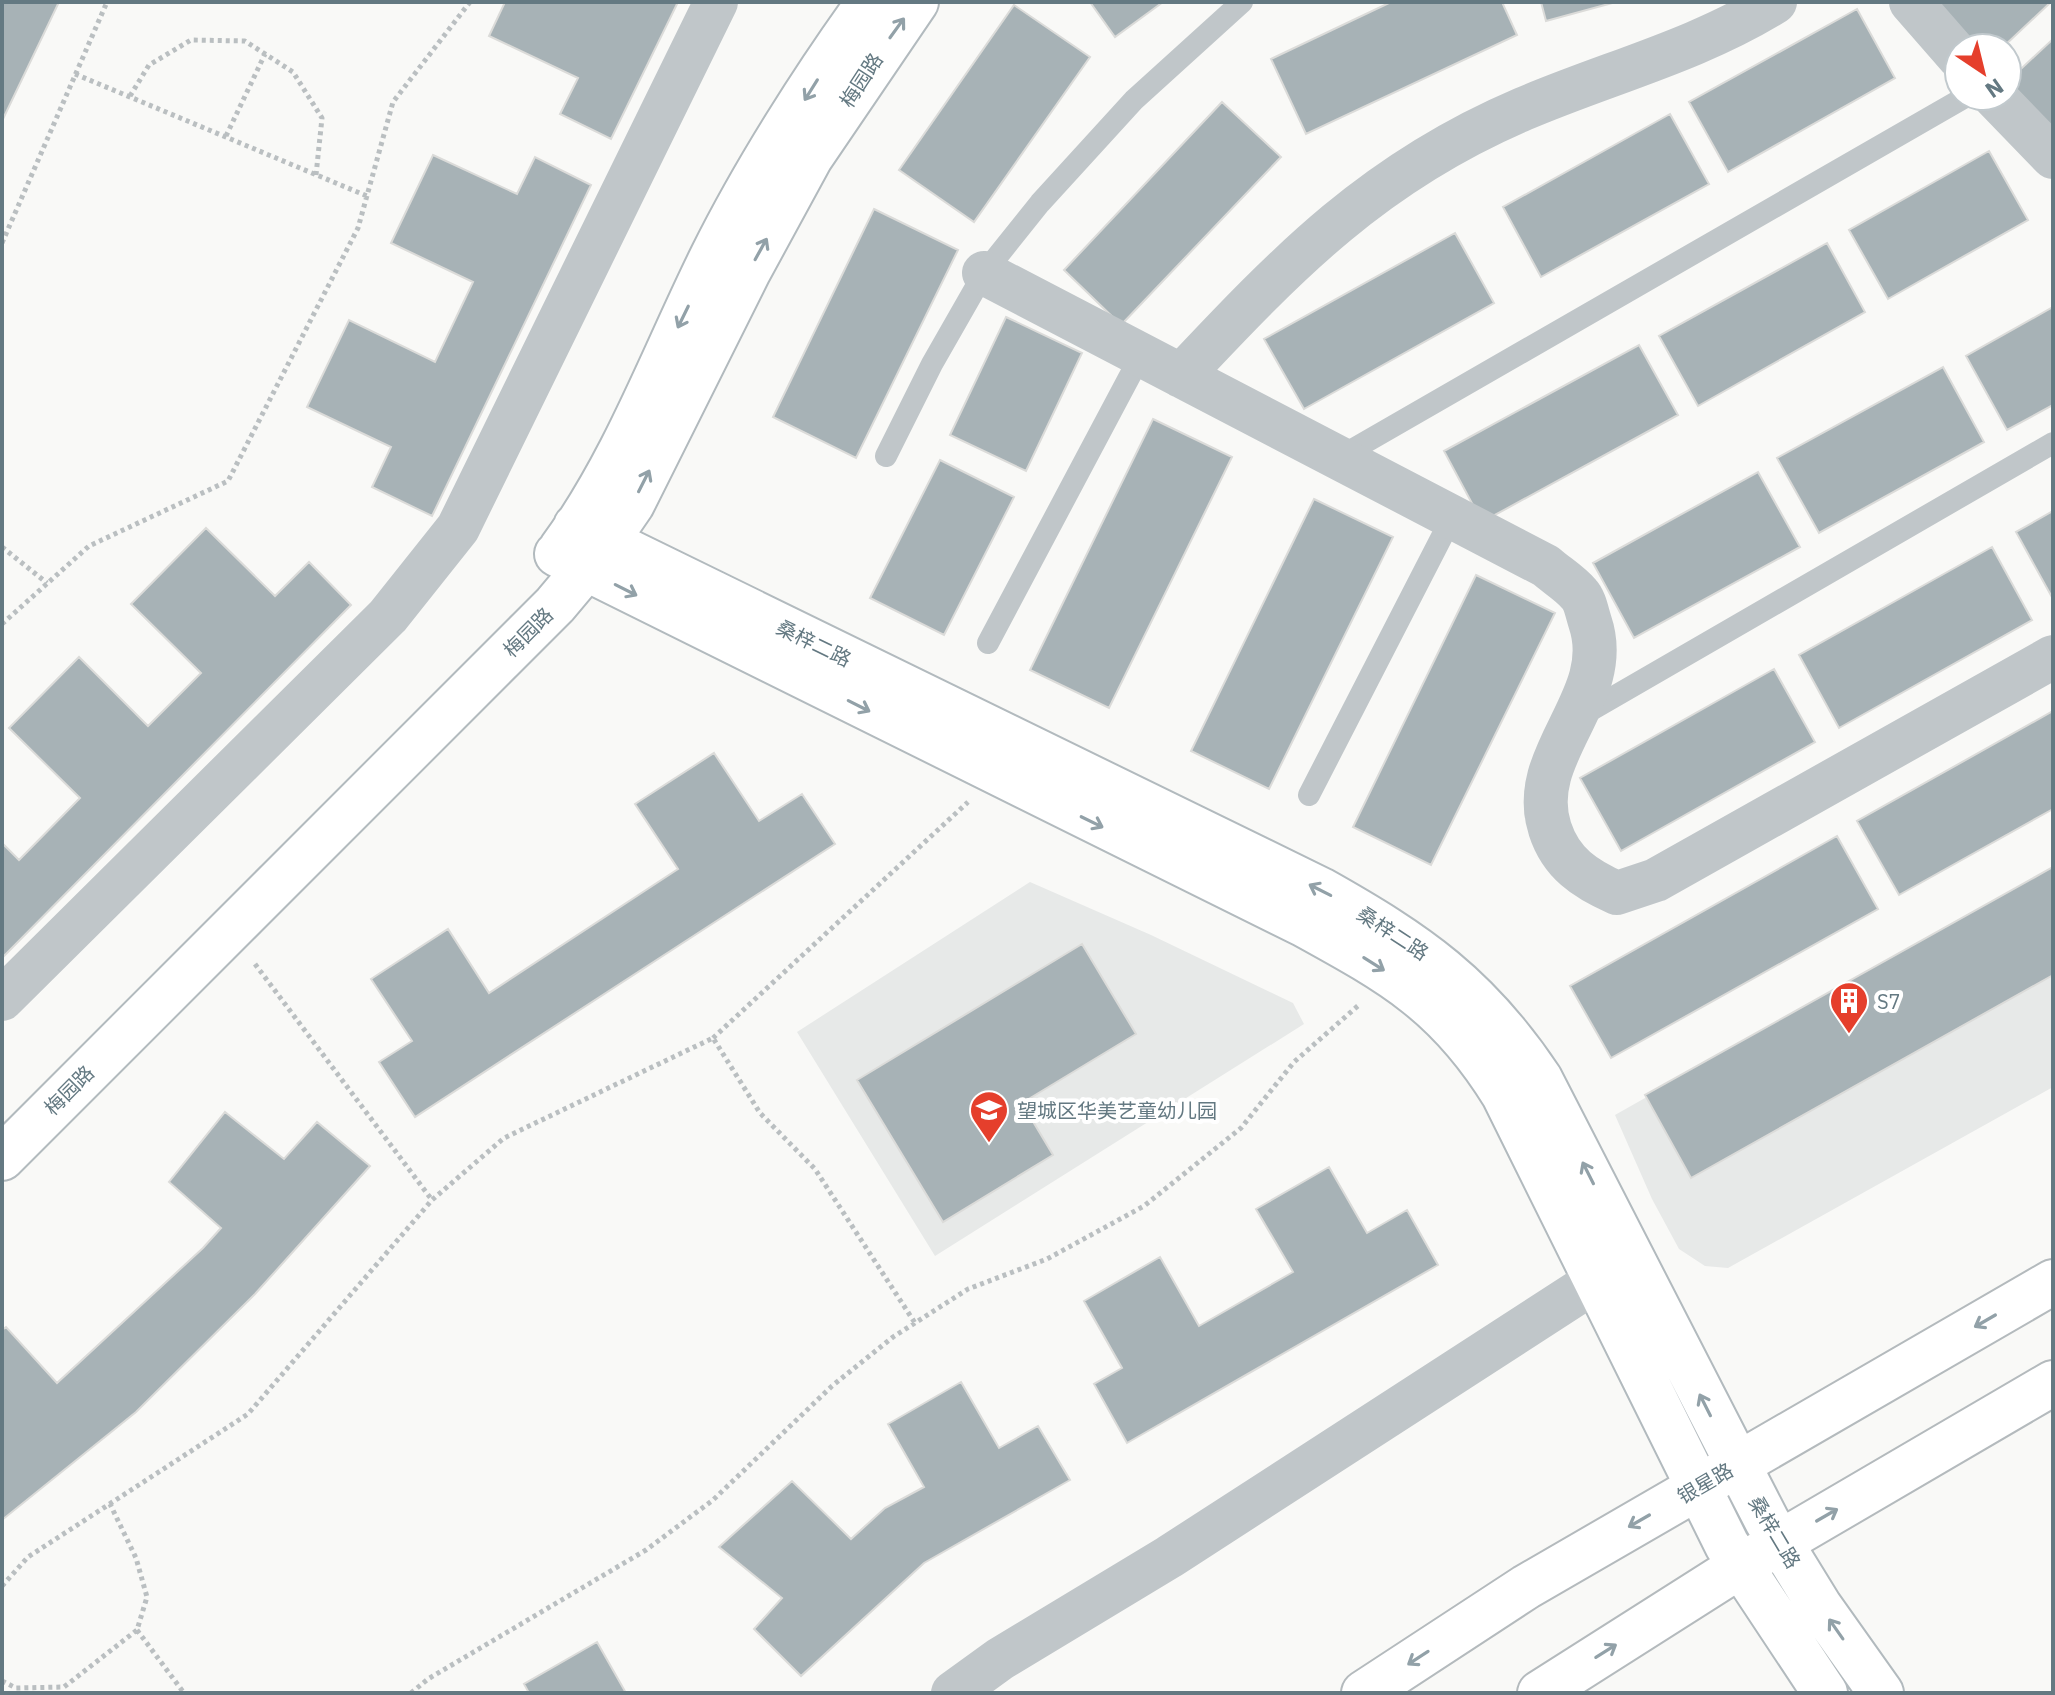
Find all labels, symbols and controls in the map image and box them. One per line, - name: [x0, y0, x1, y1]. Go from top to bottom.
- one-way arrow: [889, 17, 905, 39]
- north arrow: [1943, 32, 2023, 112]
- street label: 梅园路: [833, 47, 889, 113]
- text: N: [1980, 72, 2010, 105]
- one-way arrow: [803, 79, 819, 101]
- one-way arrow: [753, 237, 769, 261]
- one-way arrow: [675, 304, 690, 328]
- one-way arrow: [636, 469, 652, 493]
- one-way arrow: [614, 582, 638, 598]
- street label: 梅园路: [497, 601, 559, 663]
- street label: 桑梓二路: [772, 613, 856, 673]
- one-way arrow: [847, 699, 871, 714]
- one-way arrow: [1079, 815, 1103, 830]
- one-way arrow: [1308, 881, 1332, 897]
- street label: 桑梓二路: [1352, 900, 1434, 966]
- one-way arrow: [1362, 956, 1385, 972]
- building icon: S7: [1828, 980, 1870, 1035]
- place label: S7: [1877, 988, 1901, 1015]
- street label: 梅园路: [38, 1059, 100, 1121]
- school or university icon: 望城区华美艺童幼儿园: [968, 1089, 1010, 1144]
- place label: 望城区华美艺童幼儿园: [1017, 1097, 1217, 1124]
- one-way arrow: [1579, 1162, 1595, 1186]
- one-way arrow: [1974, 1314, 1998, 1329]
- one-way arrow: [1697, 1394, 1712, 1418]
- street label: 银星路: [1672, 1456, 1738, 1510]
- street label: 桑梓二路: [1743, 1491, 1807, 1573]
- one-way arrow: [1815, 1507, 1838, 1523]
- one-way arrow: [1628, 1513, 1651, 1529]
- one-way arrow: [1828, 1619, 1844, 1641]
- one-way arrow: [1594, 1643, 1617, 1659]
- one-way arrow: [1407, 1650, 1430, 1666]

